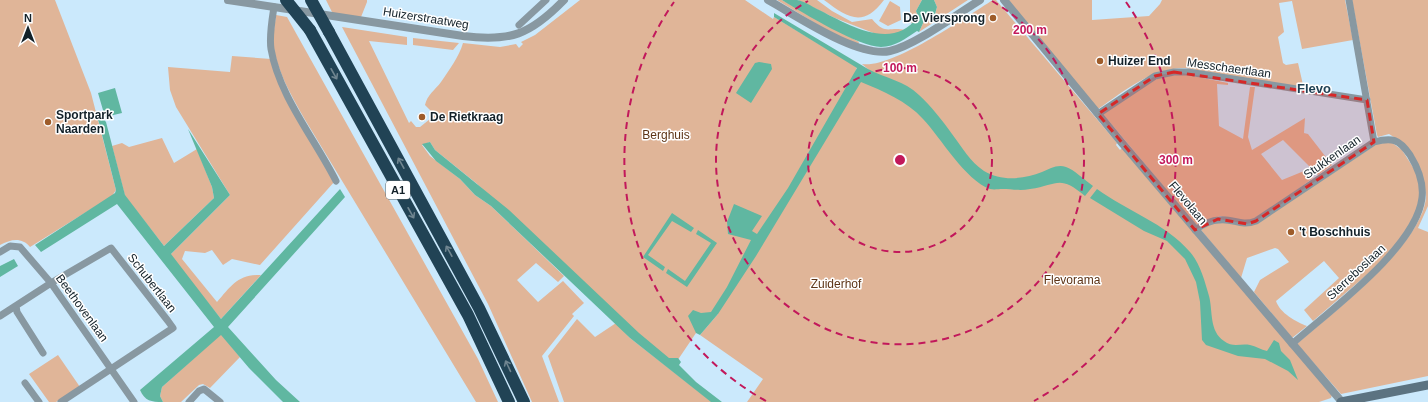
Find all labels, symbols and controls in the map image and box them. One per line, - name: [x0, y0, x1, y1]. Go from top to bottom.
- street label: Huizerstraatweg: [382, 4, 470, 32]
- north arrow: [8, 8, 48, 48]
- place label: De Viersprong: [903, 11, 985, 25]
- text: N: [24, 12, 32, 24]
- marker: De Viersprong: [988, 13, 998, 23]
- text: 200 m: [1013, 23, 1047, 37]
- place label: Huizer End: [1108, 54, 1171, 68]
- street label: Messchaertlaan: [1186, 55, 1272, 81]
- marker: Huizer End: [1095, 56, 1105, 66]
- text: 100 m: [883, 61, 917, 75]
- one-way arrow: [331, 68, 339, 80]
- district label: Flevo: [1297, 81, 1331, 96]
- place label: Sportpark Naarden: [56, 108, 113, 136]
- place label: De Rietkraag: [430, 110, 503, 124]
- marker: De Rietkraag: [417, 112, 427, 122]
- marker: Sportpark Naarden: [43, 117, 53, 127]
- park label: Berghuis: [642, 128, 690, 142]
- street label: Stukkenlaan: [1301, 132, 1363, 182]
- centre of rings: [893, 153, 907, 167]
- text: 300 m: [1159, 153, 1193, 167]
- one-way arrow: [396, 157, 404, 169]
- street label: Flevolaan: [1166, 179, 1210, 227]
- road number: A1: [386, 181, 410, 199]
- one-way arrow: [407, 207, 415, 219]
- place label: 't Boschhuis: [1299, 225, 1371, 239]
- marker: 't Boschhuis: [1286, 227, 1296, 237]
- street label: Sterreboslaan: [1324, 241, 1388, 303]
- one-way arrow: [444, 245, 452, 257]
- street label: Schubertlaan: [125, 251, 179, 315]
- street label: Beethovenlaan: [53, 271, 111, 345]
- park label: Flevorama: [1044, 273, 1101, 287]
- park label: Zuiderhof: [811, 277, 862, 291]
- one-way arrow: [504, 361, 511, 373]

